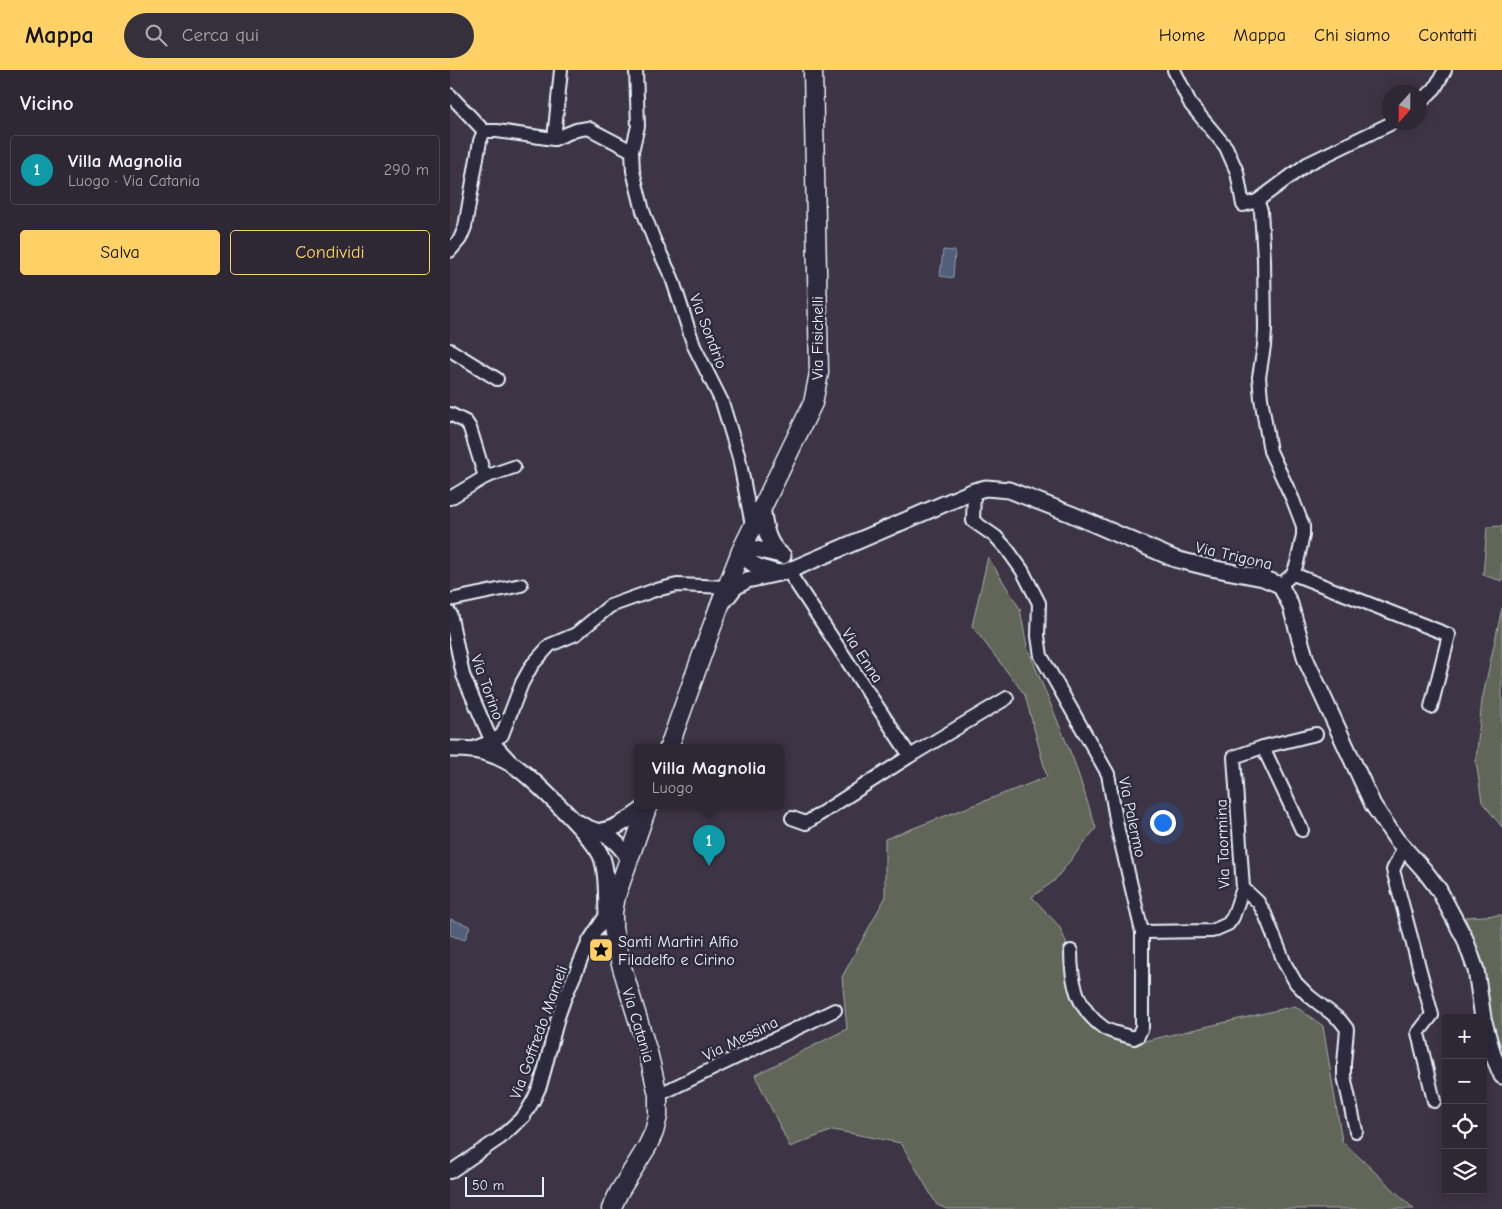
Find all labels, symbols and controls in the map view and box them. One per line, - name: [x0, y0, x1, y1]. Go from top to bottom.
- search box: [124, 13, 474, 58]
- text: Mappa: [25, 21, 94, 49]
- icon: search: [142, 21, 170, 49]
- text: Cerca qui: [182, 24, 259, 46]
- text: Home: [1159, 25, 1205, 46]
- text: Mappa: [1233, 25, 1286, 46]
- text: Chi siamo: [1314, 25, 1390, 46]
- text: Contatti: [1418, 25, 1477, 46]
- north arrow: [1382, 85, 1427, 130]
- text: Vicino: [20, 91, 74, 115]
- text: Villa Magnolia: [68, 150, 183, 172]
- text: 1: [34, 161, 40, 179]
- text: 290 m: [384, 161, 429, 179]
- text: Luogo · Via Catania: [68, 172, 200, 190]
- button: Salva: [20, 230, 220, 275]
- button: Condividi: [230, 230, 430, 275]
- street label: Via Sondrio: [686, 291, 731, 371]
- street label: Via Fisichelli: [809, 296, 827, 380]
- street label: Via Trigona: [1194, 538, 1274, 574]
- street label: Via Enna: [838, 625, 886, 686]
- street label: Via Torino: [467, 652, 507, 723]
- popup: [634, 744, 784, 809]
- text: Villa Magnolia: [652, 757, 766, 779]
- street label: Via Palermo: [1115, 775, 1149, 859]
- text: Luogo: [652, 779, 693, 797]
- street label: Via Taormina: [1212, 799, 1234, 889]
- your location: [1150, 810, 1176, 836]
- pin: 1: [693, 825, 725, 866]
- place label: Santi Martiri Alfio Filadelfo e Cirino: [618, 933, 738, 969]
- place icon: Santi Martiri Alfio Filadelfo e Cirino: [588, 937, 614, 963]
- street label: Via Goffredo Mameli: [506, 963, 572, 1102]
- street label: Via Catania: [618, 986, 658, 1065]
- street label: Via Messina: [700, 1013, 781, 1065]
- map controls: [1442, 1014, 1487, 1194]
- button: +: [1442, 1014, 1487, 1059]
- button: −: [1442, 1059, 1487, 1104]
- button: locate: [1442, 1104, 1487, 1149]
- button: layers: [1442, 1149, 1487, 1194]
- scale bar: [465, 1174, 544, 1197]
- text: 50 m: [472, 1177, 504, 1194]

